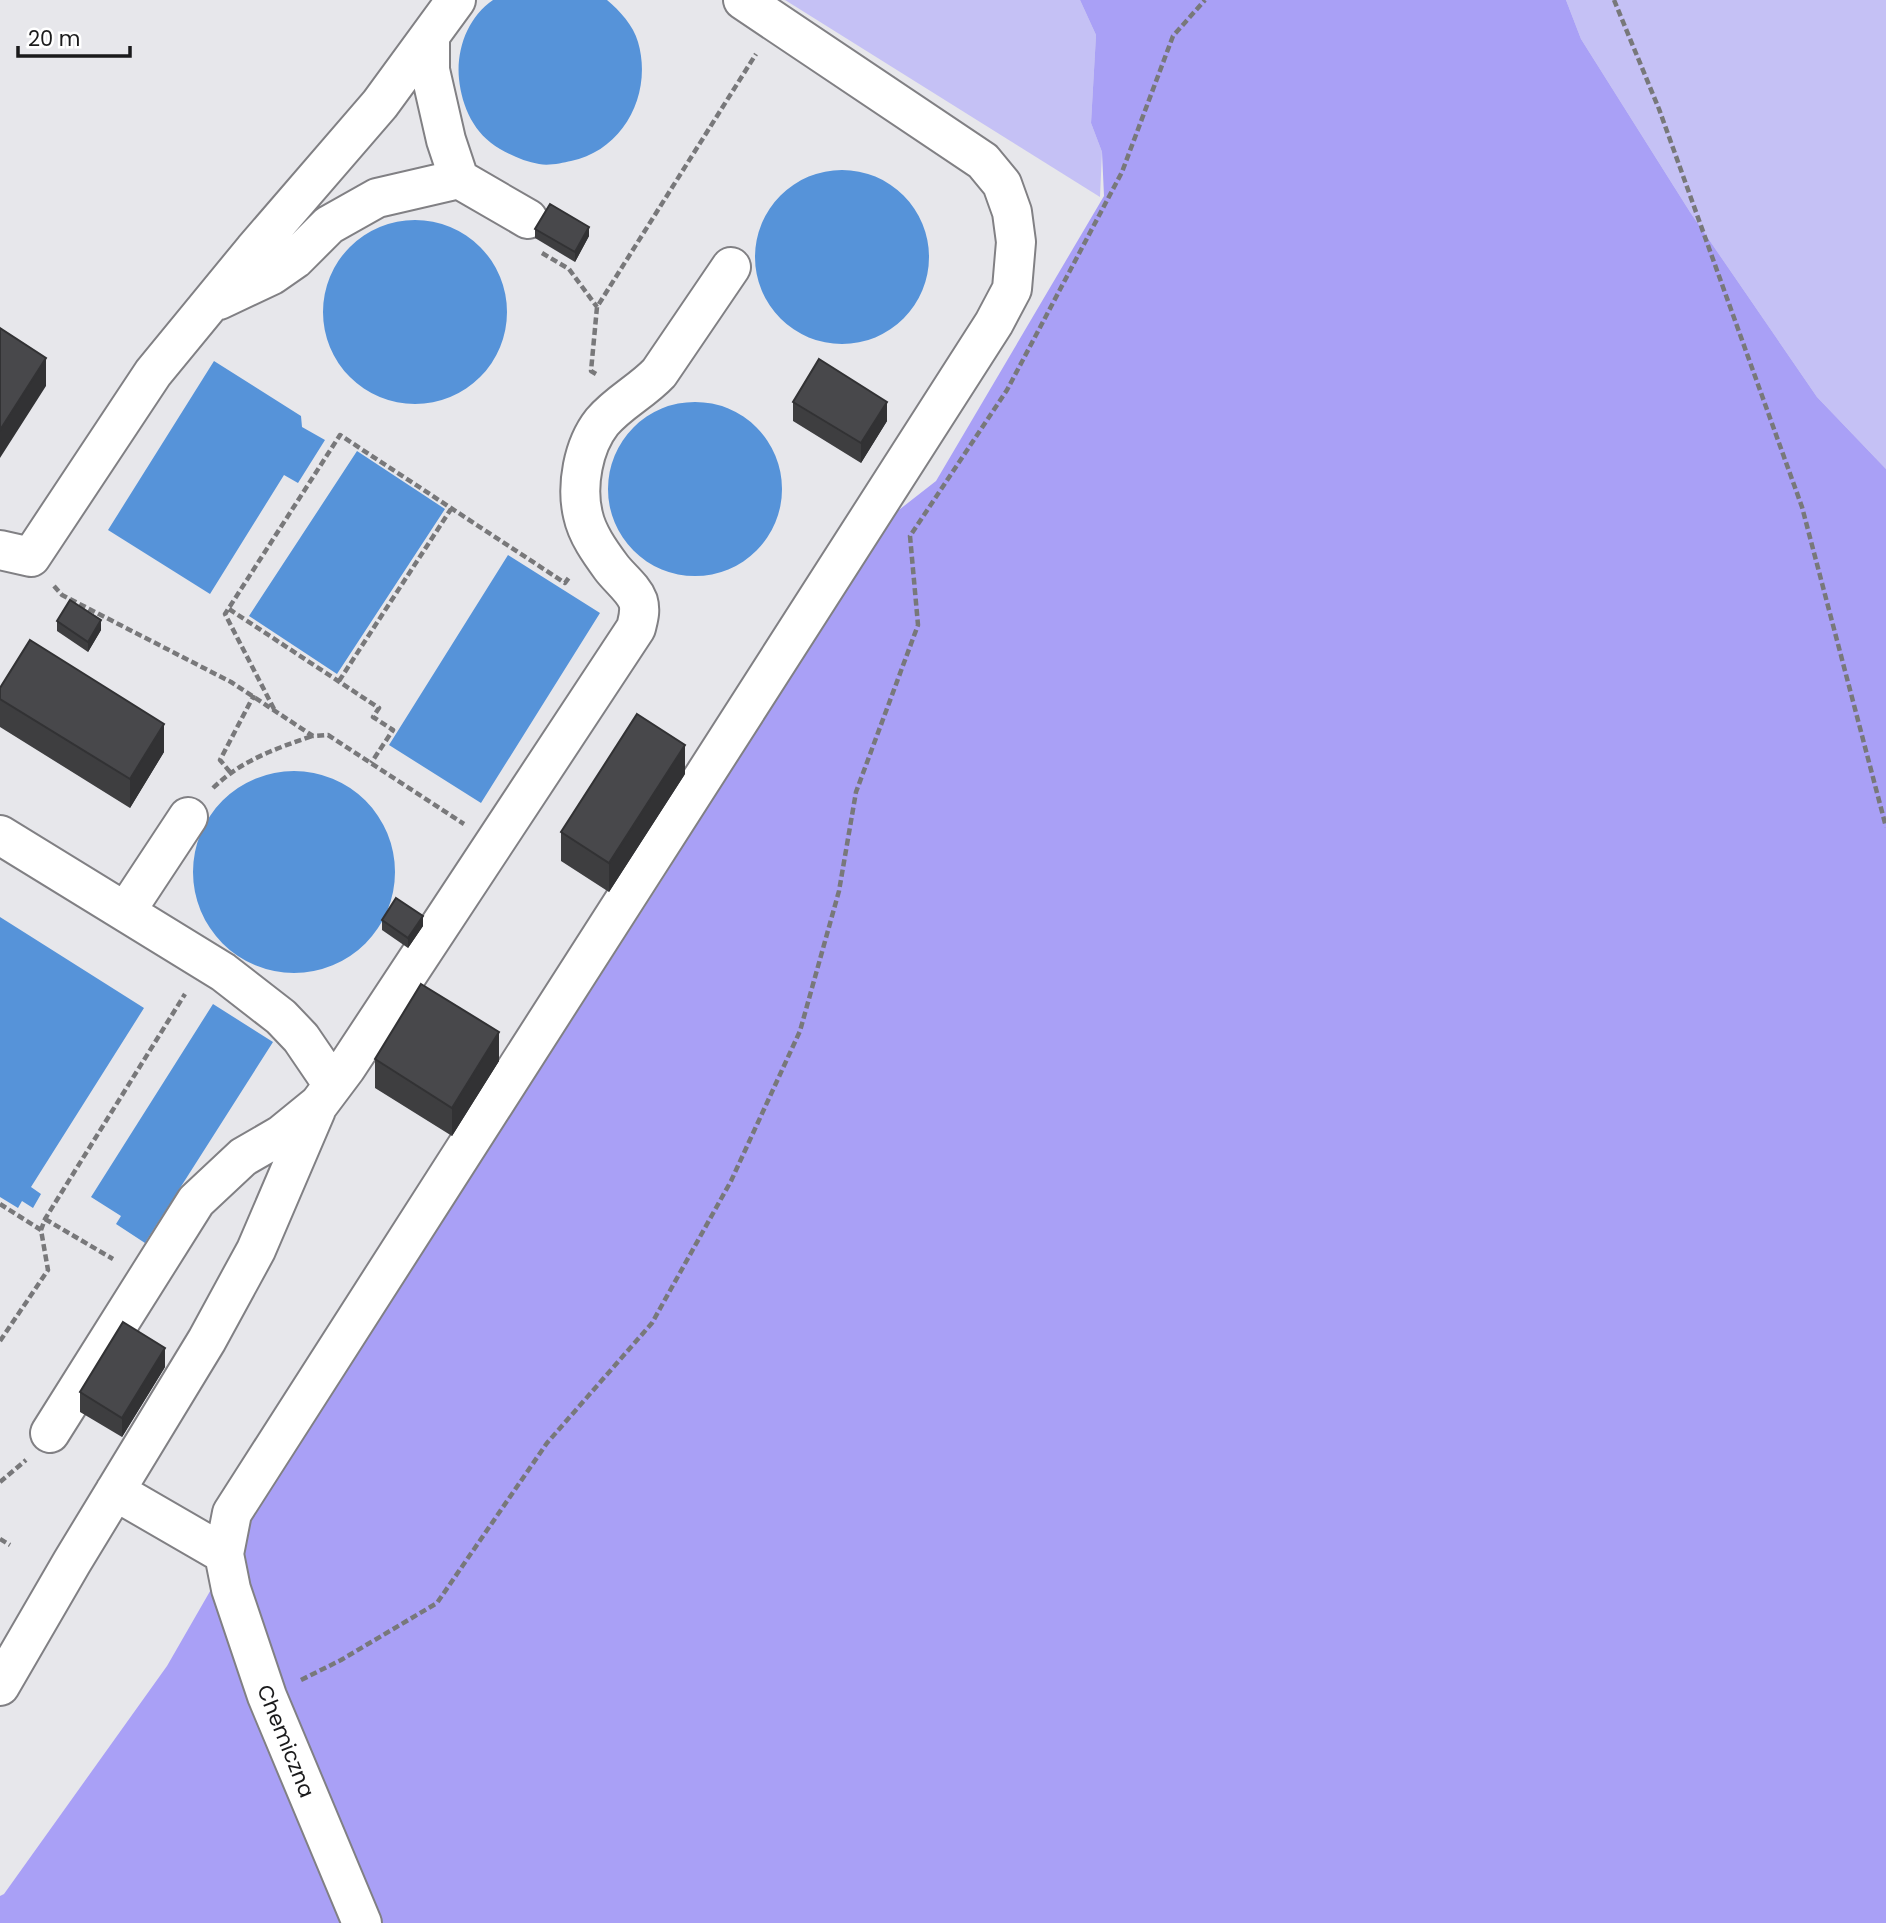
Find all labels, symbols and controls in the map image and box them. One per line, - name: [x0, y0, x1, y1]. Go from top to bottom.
- scale bar: [18, 14, 130, 58]
- text: 20 m: [28, 24, 81, 53]
- street label: Chemiczna: [250, 1680, 322, 1802]

